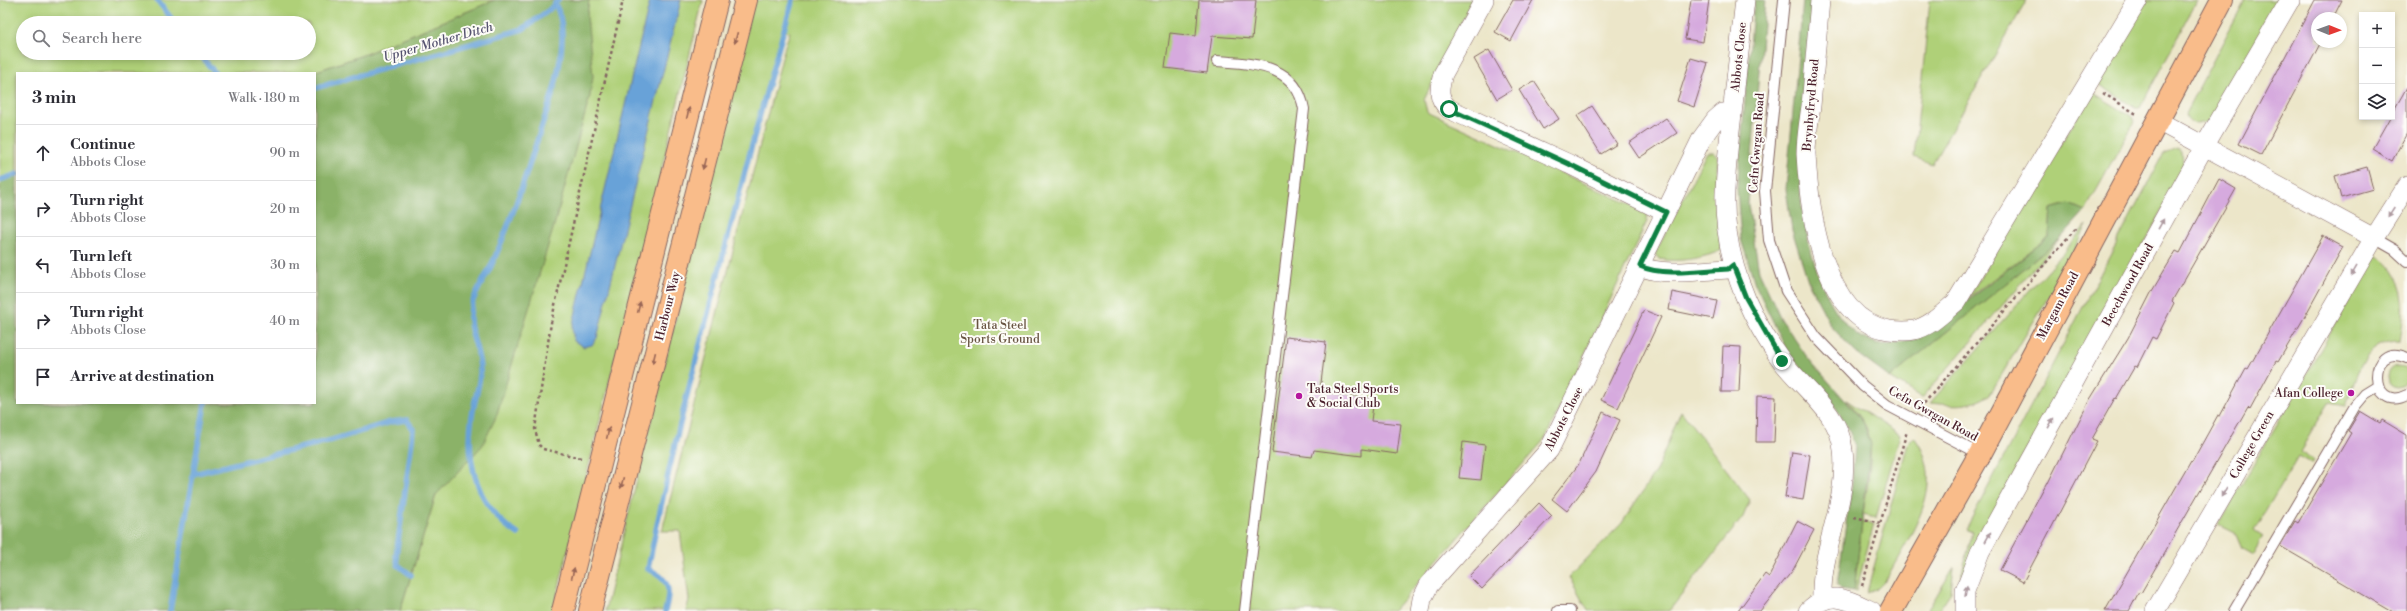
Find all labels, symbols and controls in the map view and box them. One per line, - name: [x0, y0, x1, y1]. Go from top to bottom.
- north arrow: [2311, 12, 2347, 48]
- map controls: [2359, 12, 2395, 120]
- button: +: [2359, 12, 2395, 48]
- search box: [16, 16, 316, 60]
- water label: Upper Mother Ditch: [381, 18, 496, 65]
- street label: Abbots Close: [1728, 21, 1750, 94]
- icon: search: [30, 27, 52, 49]
- text: Search here: [62, 29, 142, 48]
- one-way arrow: [733, 32, 739, 44]
- button: −: [2359, 48, 2395, 84]
- street label: Brynhyfryd Road: [1799, 58, 1823, 153]
- button: layers: [2359, 84, 2395, 120]
- text: 3 min: [32, 87, 76, 109]
- text: Walk · 180 m: [228, 90, 300, 106]
- street label: Cefn Gwrgan Road: [1746, 92, 1768, 193]
- route start: [1440, 100, 1458, 118]
- one-way arrow: [685, 107, 691, 119]
- text: Continue: [70, 135, 135, 154]
- icon: ahead: [32, 142, 54, 164]
- text: 90 m: [269, 145, 300, 161]
- text: Abbots Close: [70, 154, 146, 170]
- one-way arrow: [701, 158, 707, 170]
- text: Turn right: [70, 191, 144, 210]
- icon: right: [32, 198, 54, 220]
- text: 20 m: [270, 201, 300, 217]
- one-way arrow: [2388, 207, 2395, 218]
- text: Abbots Close: [70, 210, 146, 226]
- one-way arrow: [2158, 218, 2165, 230]
- street label: Beechwood Road: [2099, 241, 2157, 330]
- text: Turn left: [70, 247, 132, 266]
- icon: left: [32, 254, 54, 276]
- text: 30 m: [270, 257, 300, 273]
- text: Abbots Close: [70, 266, 146, 282]
- one-way arrow: [2350, 266, 2358, 276]
- street label: Margam Road: [2034, 269, 2082, 343]
- street label: Harbour Way: [652, 270, 684, 342]
- one-way arrow: [637, 301, 643, 314]
- text: Turn right: [70, 303, 144, 322]
- icon: right: [32, 310, 54, 332]
- text: 40 m: [270, 313, 300, 329]
- park label: Tata Steel Sports Ground: [960, 318, 1040, 347]
- text: Abbots Close: [70, 322, 146, 338]
- one-way arrow: [651, 351, 657, 364]
- route end: [1773, 352, 1791, 370]
- icon: arrive: [32, 366, 54, 388]
- text: Arrive at destination: [70, 367, 214, 386]
- place label: Tata Steel Sports & Social Club: [1307, 382, 1399, 411]
- street label: Cefn Gwrgan Road: [1886, 383, 1981, 445]
- street label: Abbots Close: [1541, 384, 1587, 455]
- place label: Afan College: [2273, 386, 2343, 401]
- marker: Afan College: [2346, 388, 2356, 398]
- marker: Tata Steel Sports & Social Club: [1294, 391, 1304, 401]
- street label: College Green: [2227, 408, 2277, 482]
- one-way arrow: [2048, 417, 2054, 429]
- one-way arrow: [605, 427, 611, 440]
- one-way arrow: [619, 478, 625, 490]
- one-way arrow: [2221, 486, 2228, 498]
- one-way arrow: [1985, 531, 1991, 543]
- one-way arrow: [570, 567, 576, 579]
- one-way arrow: [1963, 585, 1969, 598]

